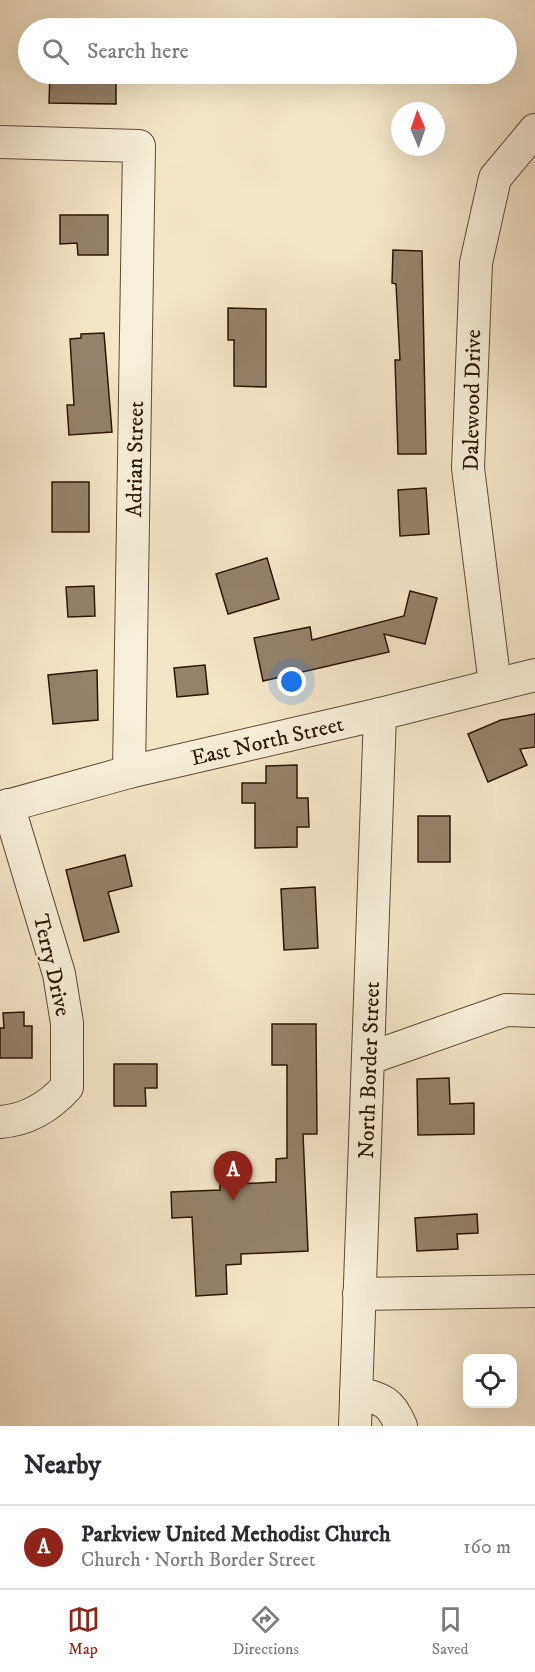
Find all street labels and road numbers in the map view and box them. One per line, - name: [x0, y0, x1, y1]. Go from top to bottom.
- street label: Dalewood Drive: [458, 329, 487, 471]
- street label: Adrian Street: [121, 401, 150, 517]
- street label: East North Street: [188, 711, 346, 772]
- street label: Terry Drive: [27, 912, 76, 1019]
- street label: North Border Street: [353, 981, 386, 1159]

